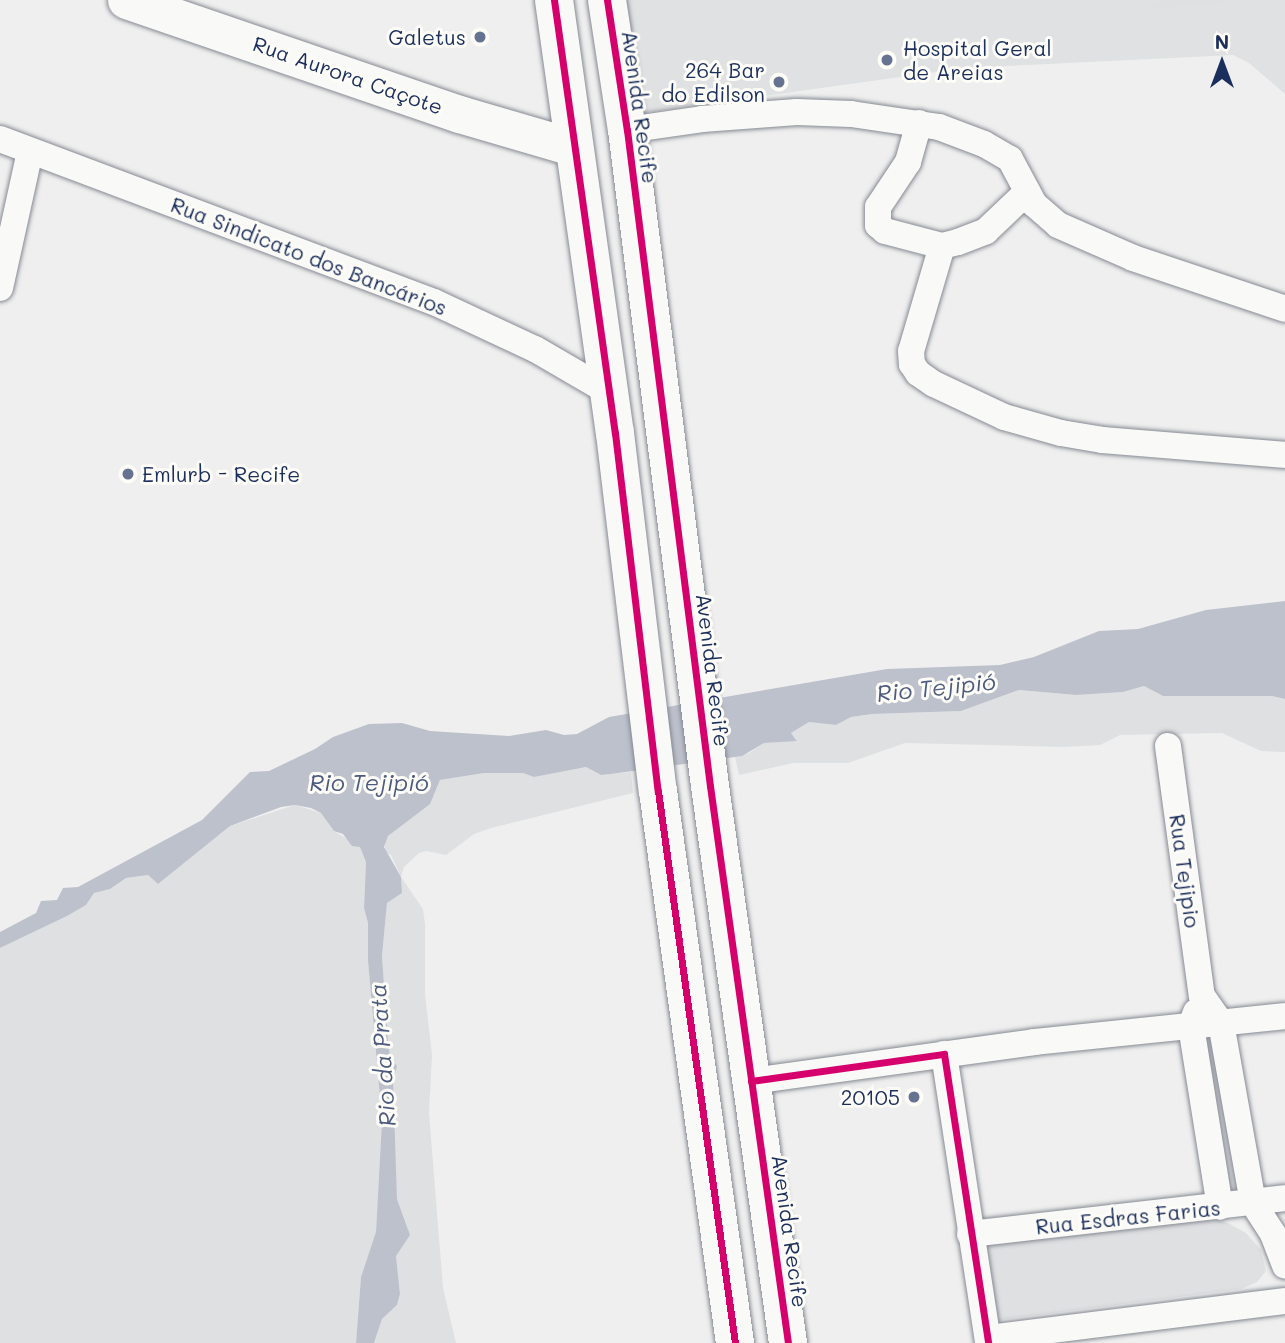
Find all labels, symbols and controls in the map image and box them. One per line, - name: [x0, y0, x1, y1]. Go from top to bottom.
- place label: Galetus: [388, 24, 466, 50]
- north arrow: [1187, 28, 1257, 98]
- marker: Galetus: [472, 29, 488, 45]
- street label: Avenida Recife: [617, 29, 663, 185]
- text: N: [1215, 29, 1229, 54]
- street label: Rua Aurora Caçote: [250, 31, 446, 119]
- place label: Hospital Geral de Areias: [903, 35, 1052, 85]
- marker: Hospital Geral de Areias: [877, 50, 897, 70]
- place label: 264 Bar do Edilson: [661, 57, 765, 107]
- marker: 264 Bar do Edilson: [771, 74, 787, 90]
- street label: Rua Sindicato dos Bancários: [167, 192, 451, 320]
- place label: Emlurb - Recife: [142, 461, 300, 487]
- marker: Emlurb - Recife: [120, 466, 136, 482]
- street label: Avenida Recife: [691, 592, 735, 748]
- water label: Rio Tejipió: [875, 667, 997, 707]
- water label: Rio Tejipió: [309, 768, 429, 796]
- street label: Rua Tejipio: [1165, 812, 1205, 930]
- water label: Rio da Prata: [363, 982, 401, 1128]
- place label: 20105: [841, 1084, 900, 1110]
- marker: 20105: [906, 1089, 922, 1105]
- street label: Avenida Recife: [767, 1153, 813, 1309]
- street label: Rua Esdras Farias: [1034, 1195, 1222, 1239]

